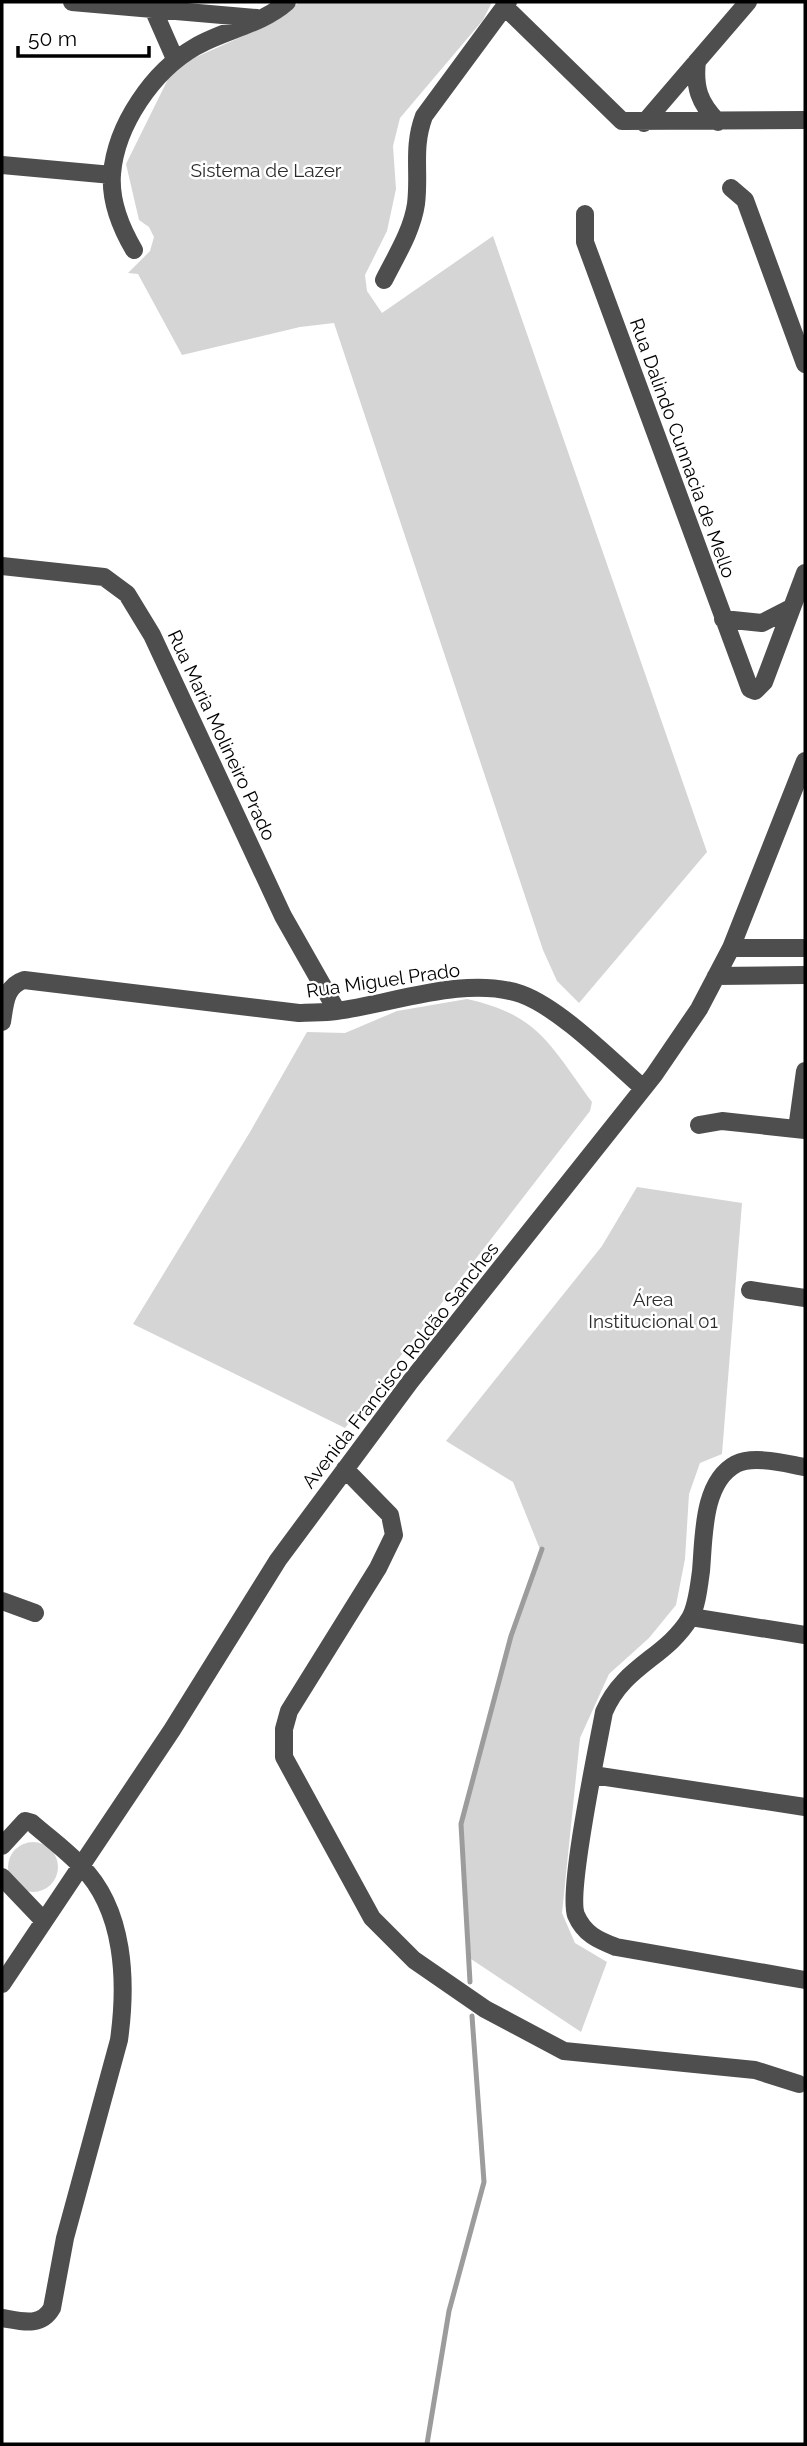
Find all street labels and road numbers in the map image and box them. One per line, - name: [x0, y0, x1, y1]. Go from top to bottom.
- street label: Rua Dalindo Cunnacia de Mello: [626, 315, 740, 581]
- street label: Rua Maria Molineiro Prado: [164, 626, 280, 844]
- street label: Rua Miguel Prado: [305, 958, 461, 1002]
- street label: Avenida Francisco Roldão Sanches: [297, 1238, 503, 1492]

